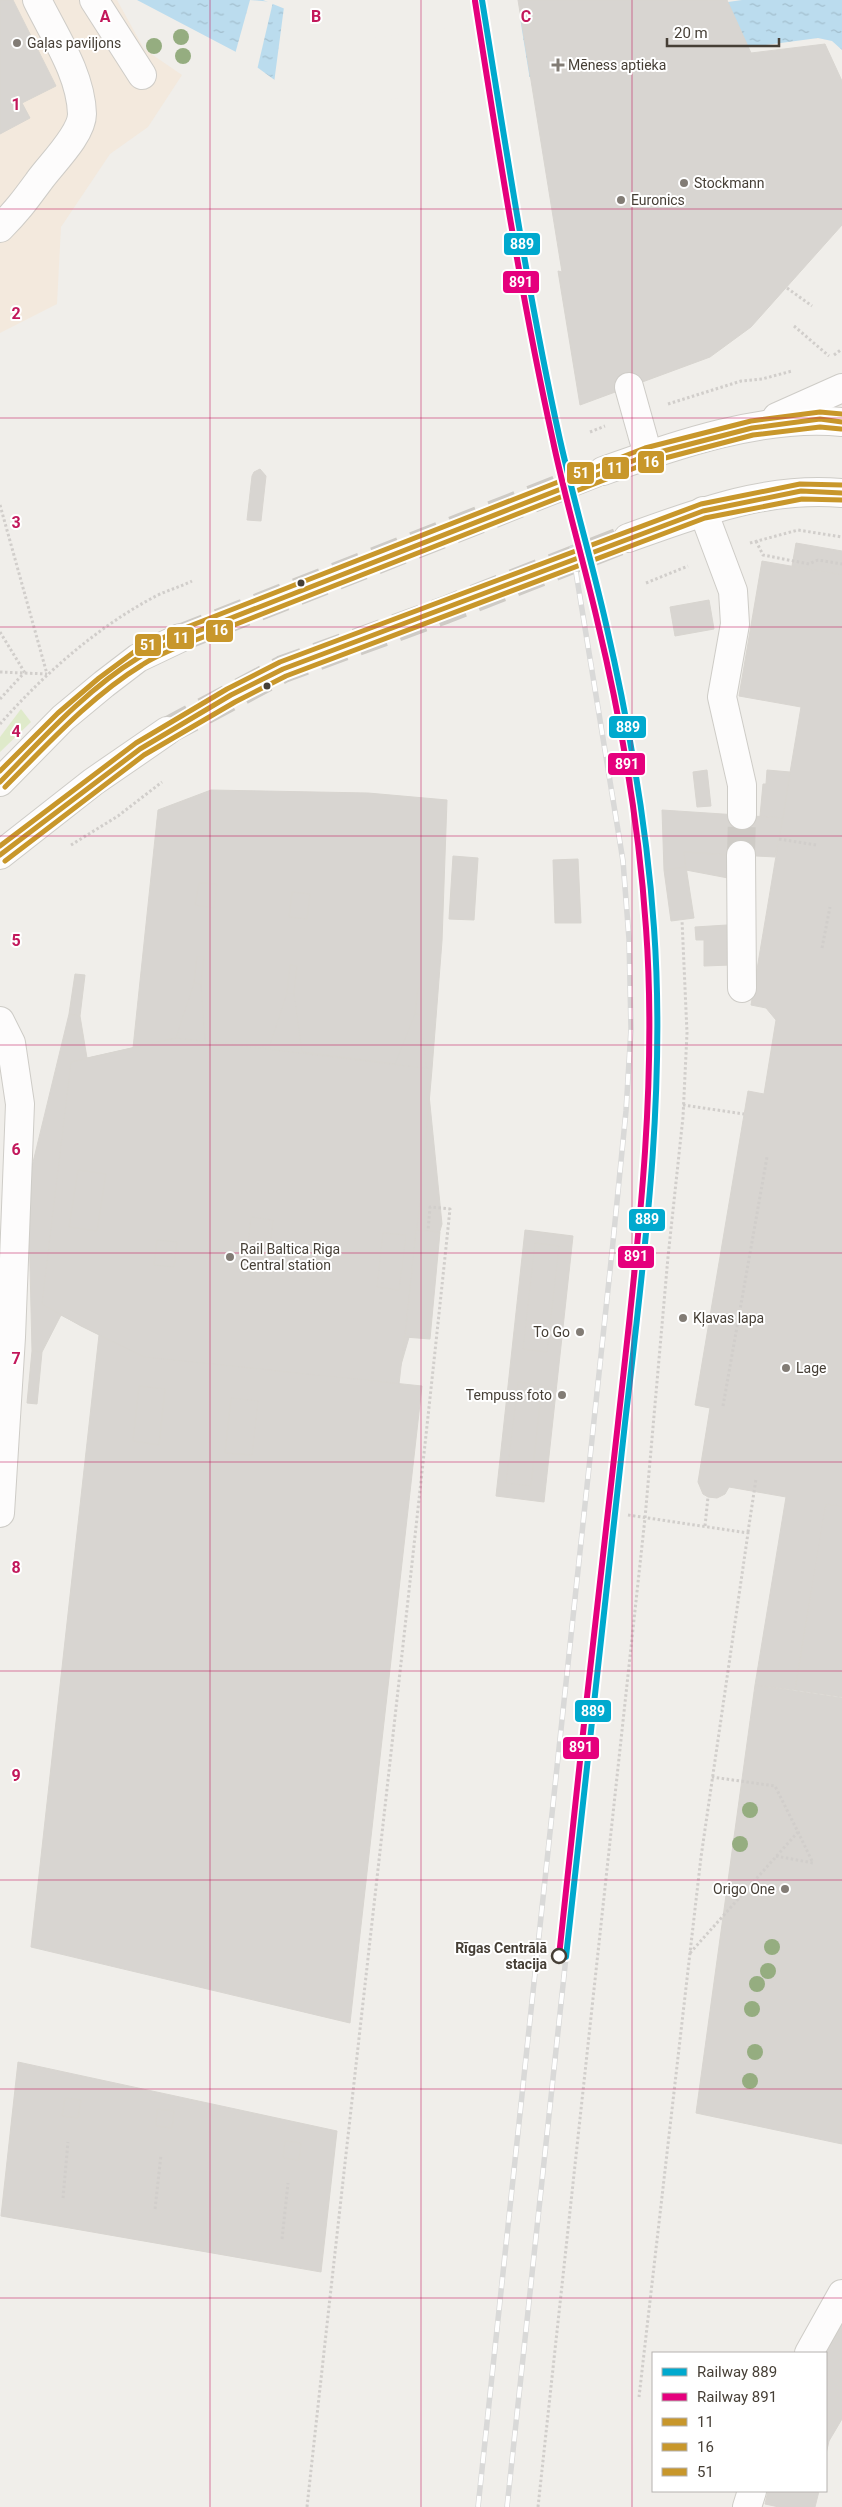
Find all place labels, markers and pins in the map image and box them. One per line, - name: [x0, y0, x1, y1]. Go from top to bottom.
- place label: Gaļas paviljons: [27, 35, 121, 52]
- marker: Gaļas paviljons: [11, 37, 23, 49]
- place label: Mēness aptieka: [568, 57, 666, 73]
- marker: Mēness aptieka: [552, 59, 564, 71]
- place label: Stockmann: [694, 175, 765, 191]
- marker: Stockmann: [678, 177, 690, 189]
- place label: Euronics: [631, 192, 685, 208]
- marker: Euronics: [615, 194, 627, 206]
- unlabelled marker: [296, 578, 306, 588]
- unlabelled marker: [262, 681, 272, 691]
- place label: Rail Baltica Riga Central station: [240, 1241, 340, 1273]
- marker: Rail Baltica Riga Central station: [224, 1251, 236, 1263]
- place label: Kļavas lapa: [693, 1310, 764, 1327]
- marker: Kļavas lapa: [677, 1312, 689, 1324]
- place label: To Go: [533, 1324, 570, 1340]
- marker: To Go: [574, 1326, 586, 1338]
- place label: Lage: [796, 1360, 826, 1376]
- marker: Lage: [780, 1362, 792, 1374]
- place label: Tempuss foto: [466, 1387, 552, 1403]
- marker: Tempuss foto: [556, 1389, 568, 1401]
- place label: Origo One: [713, 1881, 775, 1897]
- marker: Origo One: [779, 1883, 791, 1895]
- place label: Rīgas Centrālā stacija: [455, 1940, 548, 1972]
- marker: Rīgas Centrālā stacija: [551, 1948, 567, 1964]

